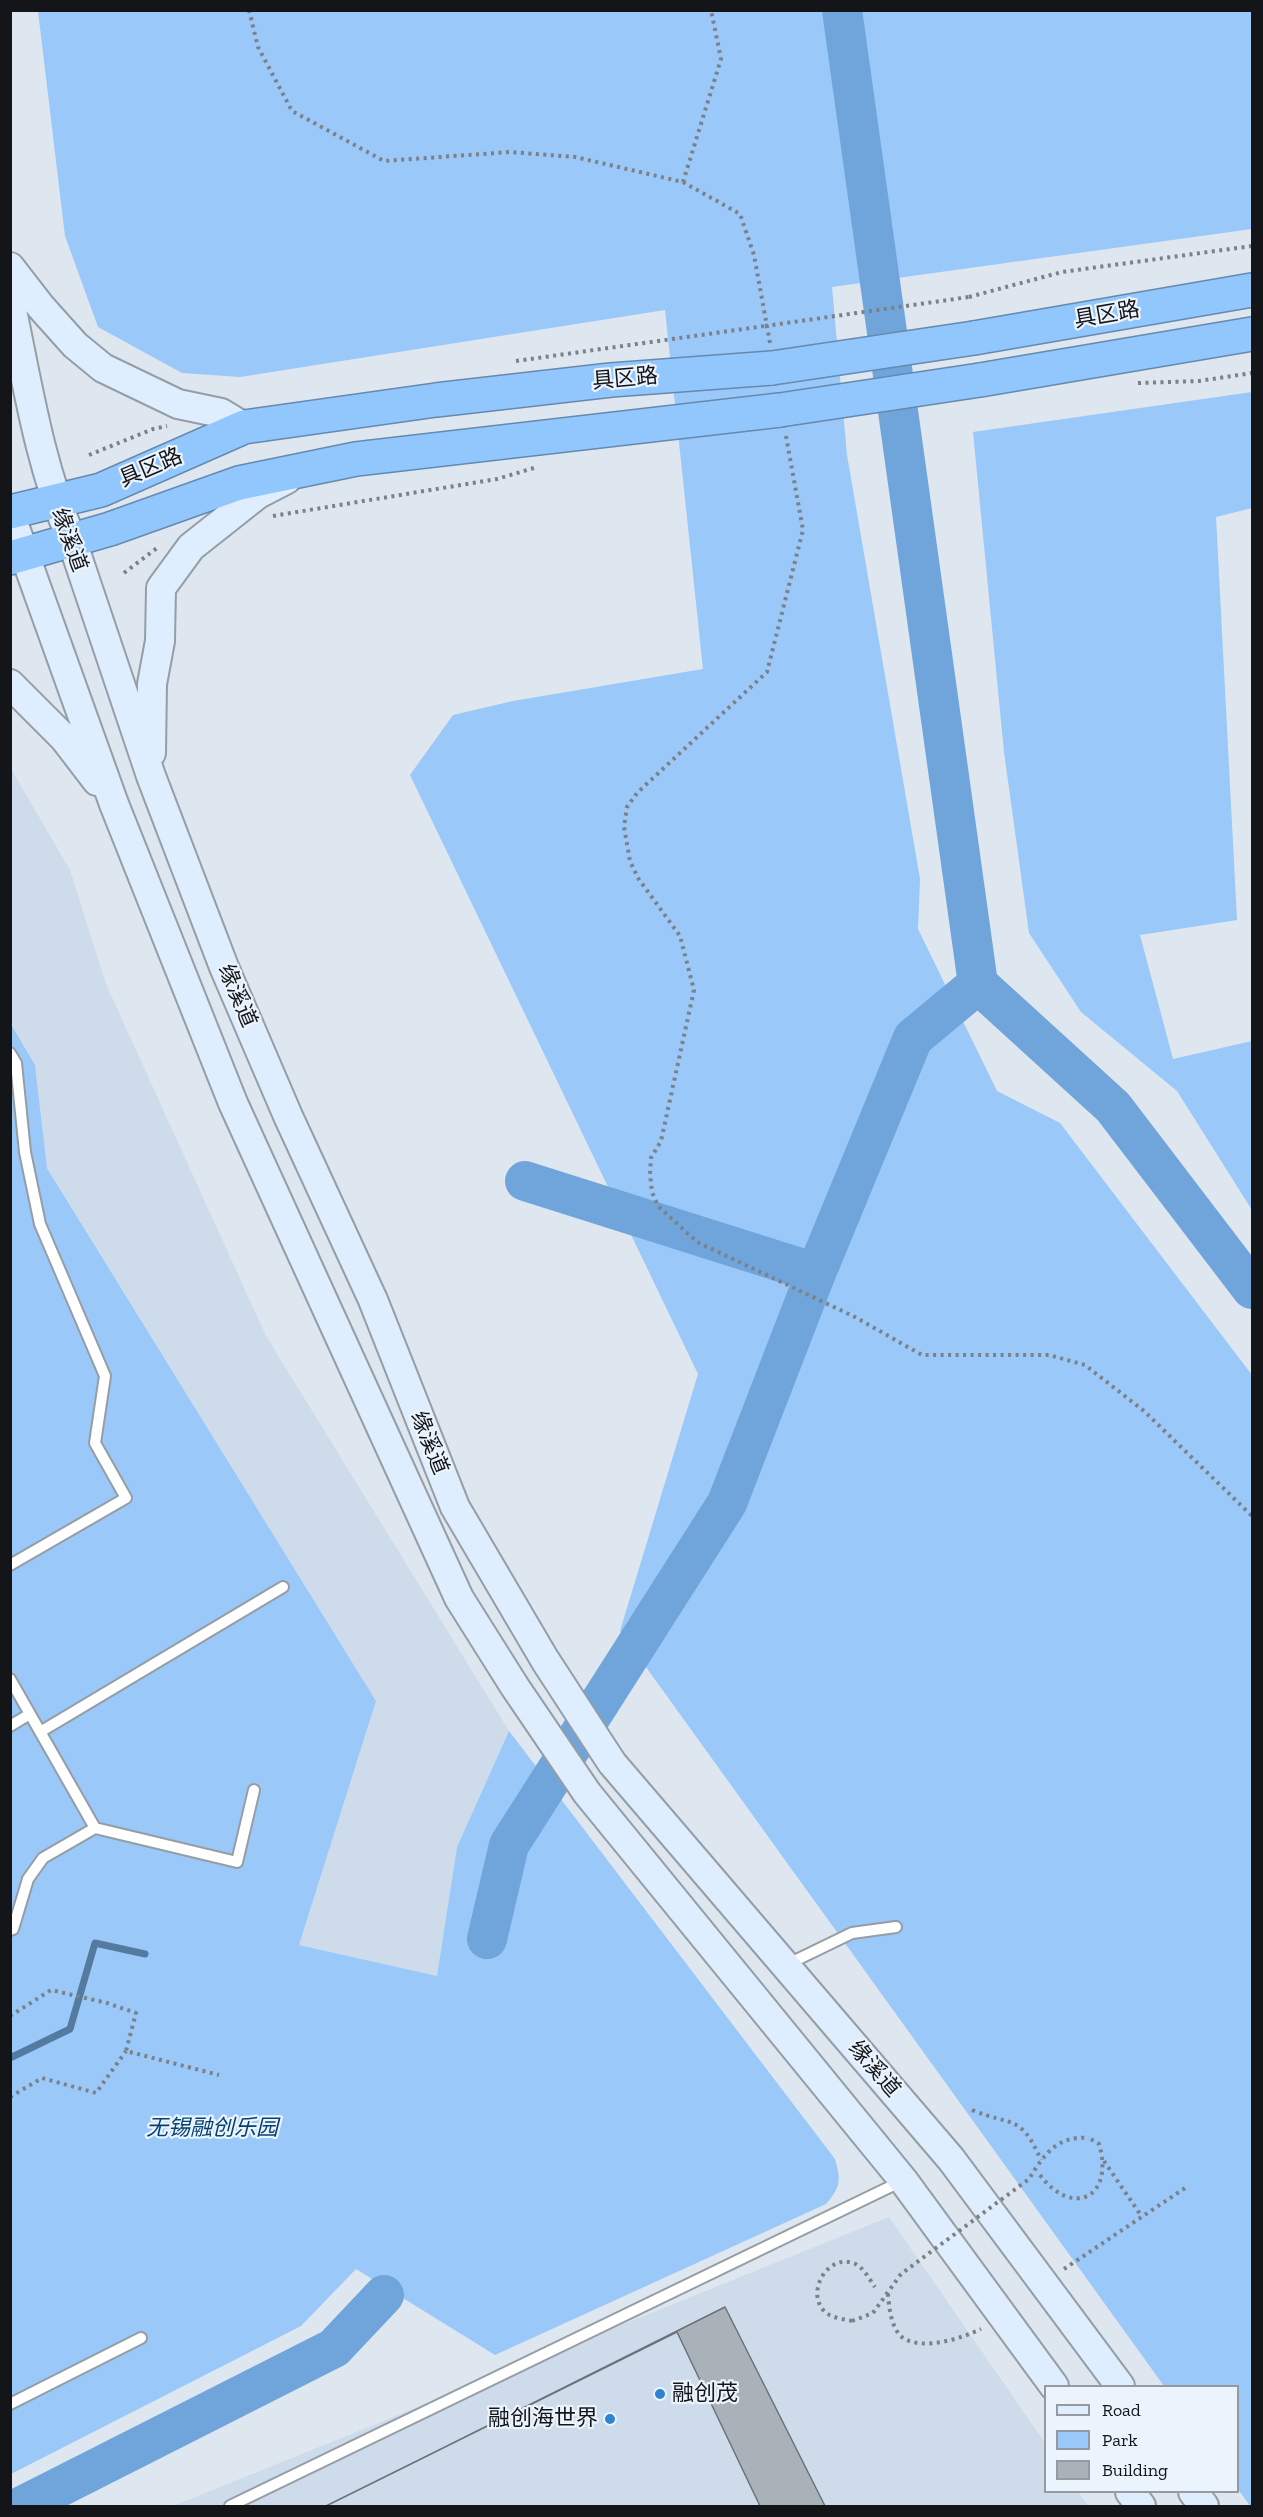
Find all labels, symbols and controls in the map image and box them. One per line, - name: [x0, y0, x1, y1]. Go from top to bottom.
- street label: 具区路: [1072, 296, 1142, 334]
- street label: 具区路: [591, 363, 659, 395]
- street label: 具区路: [115, 443, 187, 493]
- street label: 缘溪道: [45, 504, 93, 576]
- street label: 缘溪道: [212, 960, 262, 1032]
- street label: 缘溪道: [404, 1407, 454, 1479]
- street label: 缘溪道: [842, 2035, 906, 2103]
- park label: 无锡融创乐园: [146, 2116, 278, 2142]
- place label: 融创茂: [672, 2381, 738, 2407]
- legend: [1044, 2385, 1239, 2493]
- marker: 融创茂: [653, 2387, 667, 2401]
- text: Road: [1102, 2399, 1141, 2421]
- place label: 融创海世界: [488, 2406, 598, 2432]
- marker: 融创海世界: [603, 2412, 617, 2426]
- text: Park: [1102, 2429, 1138, 2451]
- text: Building: [1102, 2459, 1168, 2481]

